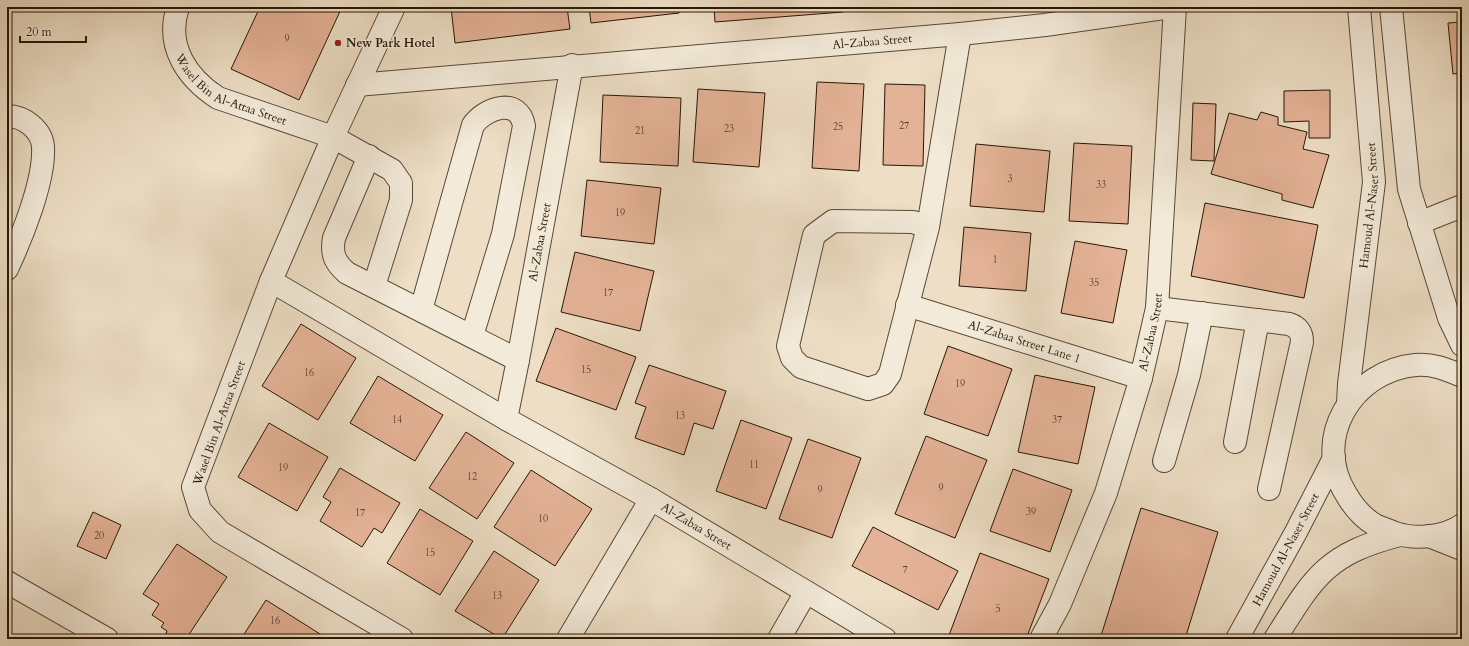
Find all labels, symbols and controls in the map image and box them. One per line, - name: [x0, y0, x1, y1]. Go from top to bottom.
- scale bar: [20, 18, 86, 44]
- text: 20 m: [26, 24, 53, 40]
- street label: Al-Zabaa Street: [832, 30, 913, 53]
- house number: 9: [284, 32, 290, 46]
- place label: New Park Hotel: [346, 35, 436, 51]
- marker: New Park Hotel: [333, 38, 343, 48]
- street label: Wasel Bin Al-Attaa Street: [171, 50, 289, 129]
- house number: 27: [899, 119, 909, 133]
- house number: 25: [833, 120, 843, 134]
- house number: 23: [724, 122, 734, 136]
- house number: 21: [635, 124, 645, 138]
- street label: Hamoud Al-Naser Street: [1355, 142, 1382, 269]
- house number: 3: [1007, 172, 1013, 186]
- house number: 33: [1096, 178, 1106, 192]
- street label: Al-Zabaa Street: [525, 201, 555, 283]
- house number: 19: [615, 206, 625, 220]
- house number: 1: [992, 253, 998, 267]
- house number: 35: [1089, 276, 1099, 290]
- house number: 17: [603, 286, 613, 300]
- street label: Al-Zabaa Street: [1135, 292, 1166, 373]
- street label: Al-Zabaa Street Lane 1: [966, 317, 1083, 367]
- street label: Wasel Bin Al-Attaa Street: [189, 358, 249, 488]
- house number: 15: [581, 363, 591, 377]
- house number: 16: [304, 366, 314, 380]
- house number: 19: [955, 377, 965, 391]
- house number: 13: [675, 409, 685, 423]
- house number: 14: [392, 413, 402, 427]
- house number: 37: [1052, 413, 1062, 427]
- house number: 11: [749, 458, 759, 472]
- house number: 19: [278, 461, 288, 475]
- house number: 12: [467, 470, 477, 484]
- house number: 9: [938, 481, 944, 495]
- house number: 9: [817, 483, 823, 497]
- street label: Hamoud Al-Naser Street: [1249, 490, 1323, 609]
- street label: Al-Zabaa Street: [658, 499, 735, 554]
- house number: 39: [1026, 505, 1036, 519]
- house number: 17: [355, 506, 365, 520]
- house number: 10: [538, 512, 548, 526]
- house number: 20: [94, 529, 104, 543]
- house number: 15: [425, 546, 435, 560]
- house number: 7: [902, 563, 908, 577]
- house number: 13: [492, 589, 502, 603]
- house number: 5: [995, 602, 1001, 616]
- house number: 16: [270, 614, 280, 628]

